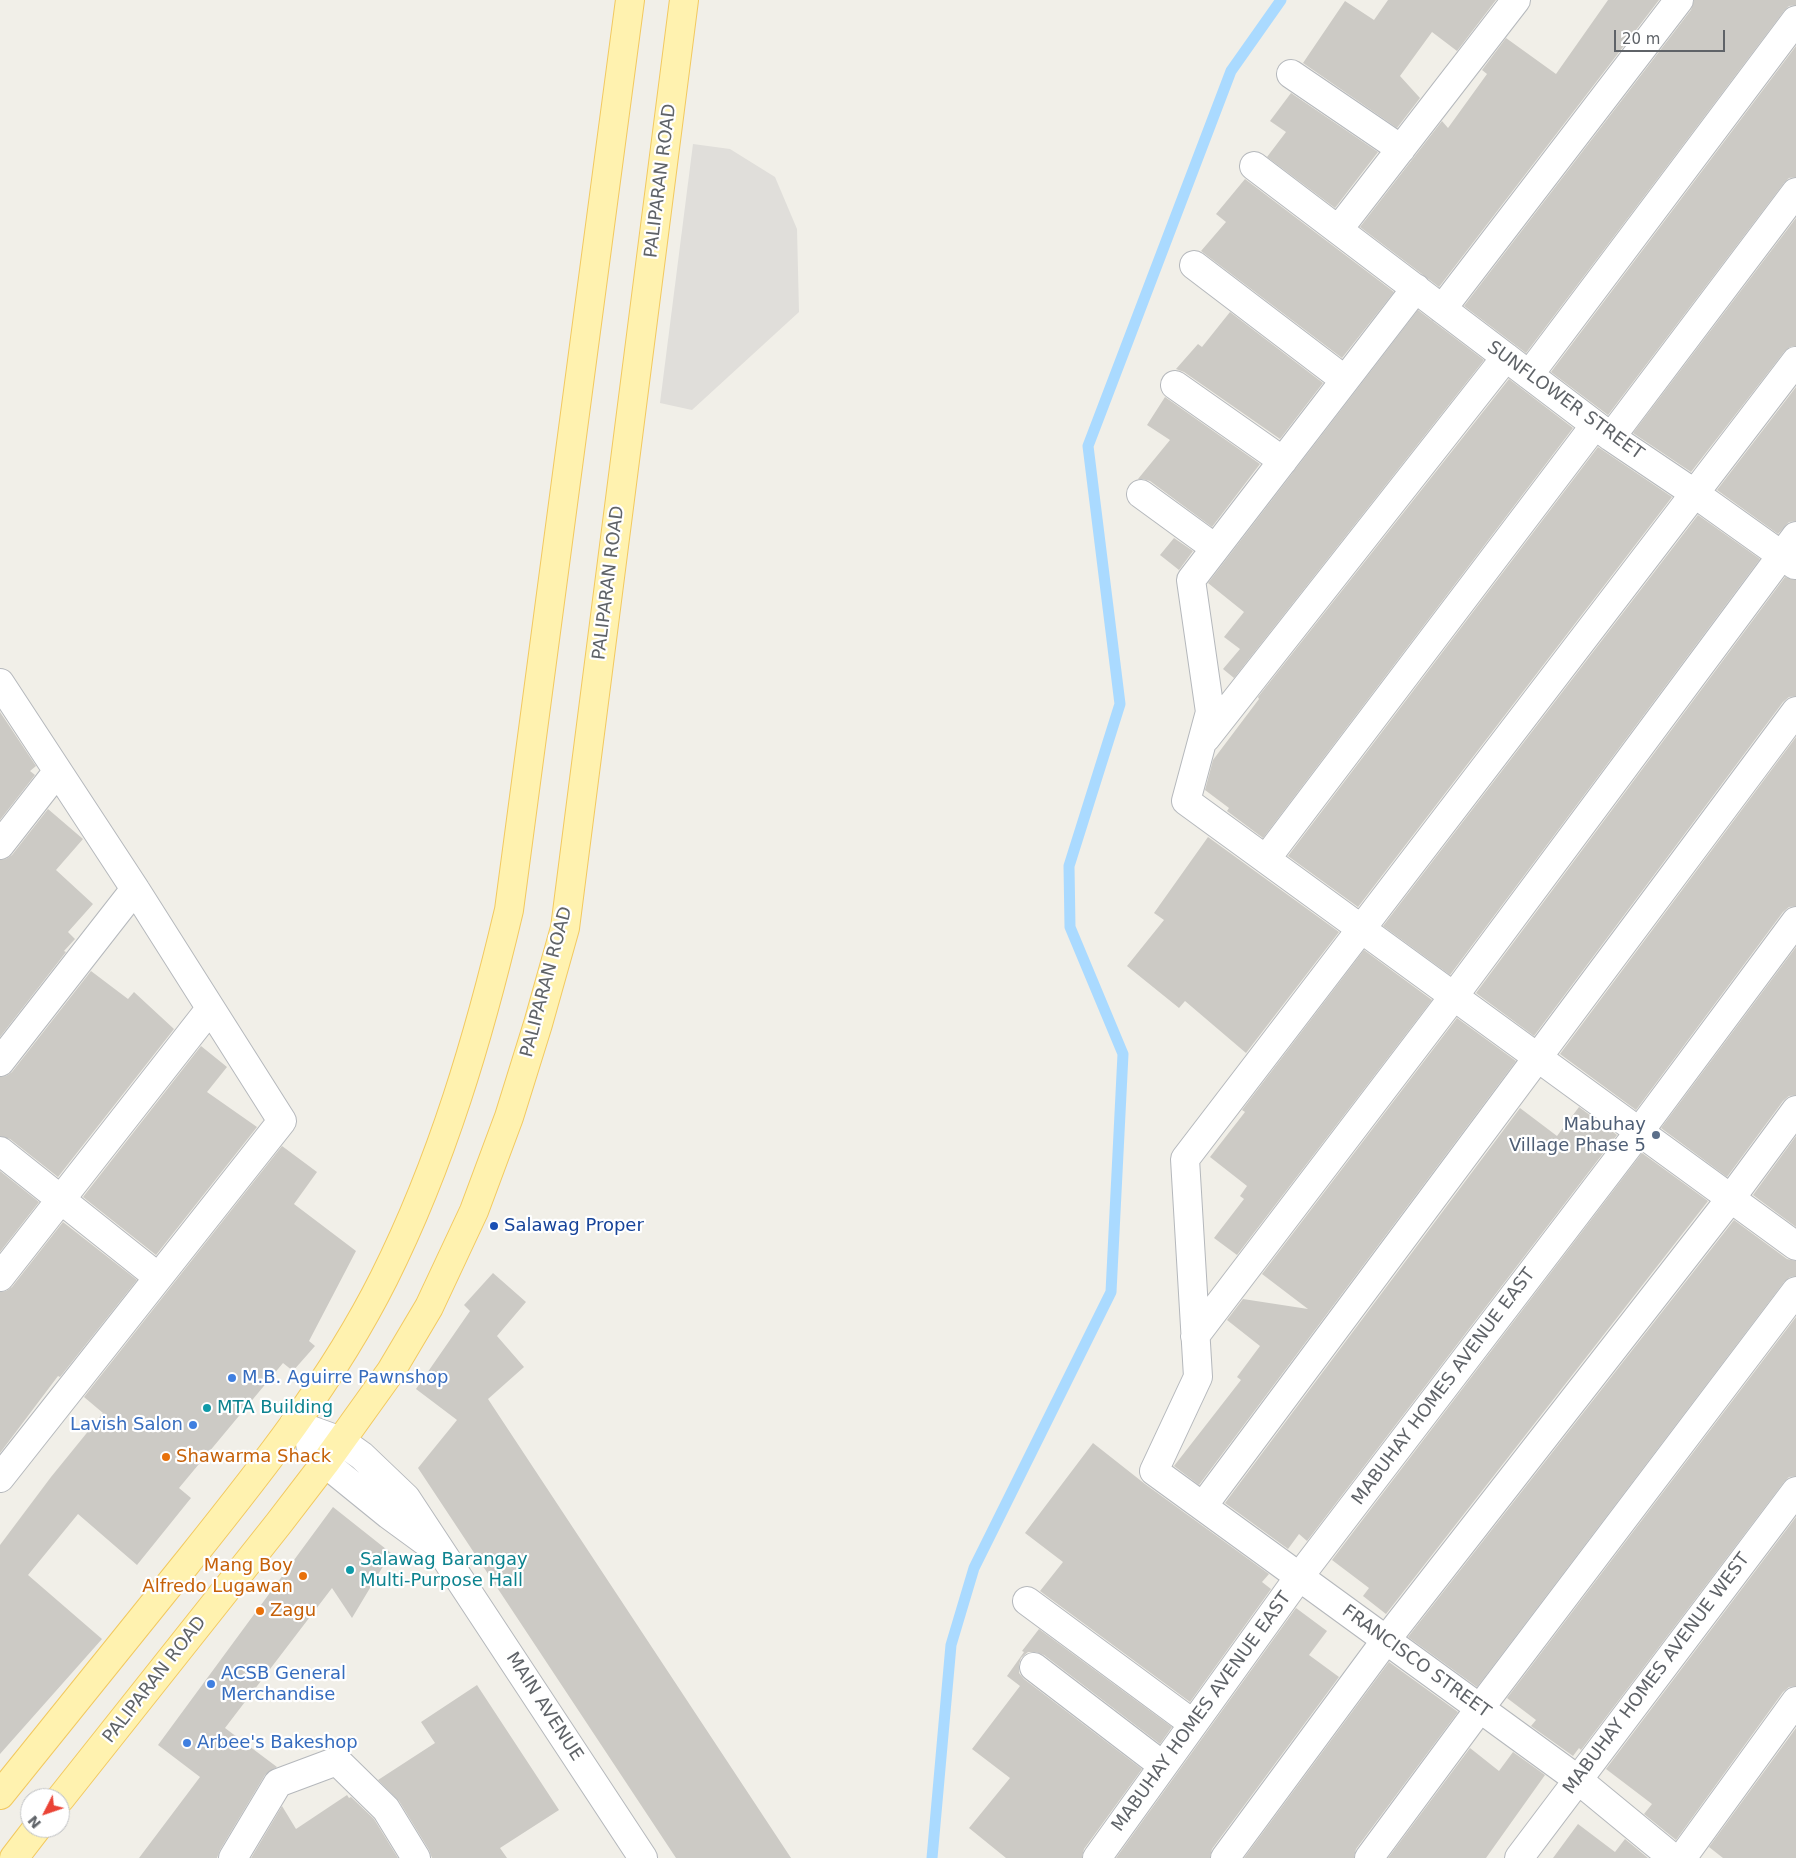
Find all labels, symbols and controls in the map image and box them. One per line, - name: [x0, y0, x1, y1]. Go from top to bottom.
- scale bar: [1616, 20, 1727, 52]
- text: 20 m: [1622, 30, 1660, 48]
- street label: PALIPARAN ROAD: [641, 103, 681, 259]
- street label: SUNFLOWER STREET: [1483, 337, 1647, 465]
- street label: PALIPARAN ROAD: [589, 505, 629, 661]
- street label: PALIPARAN ROAD: [516, 904, 578, 1060]
- place label: Mabuhay Village Phase 5: [1509, 1114, 1646, 1156]
- marker: Mabuhay Village Phase 5: [1650, 1129, 1662, 1141]
- place label: Salawag Proper: [504, 1215, 644, 1237]
- marker: Salawag Proper: [488, 1220, 500, 1232]
- street label: MABUHAY HOMES AVENUE EAST: [1348, 1264, 1540, 1510]
- place label: M.B. Aguirre Pawnshop: [242, 1367, 449, 1389]
- marker: M.B. Aguirre Pawnshop: [226, 1372, 238, 1384]
- place label: MTA Building: [217, 1397, 333, 1419]
- marker: MTA Building: [201, 1402, 213, 1414]
- place label: Lavish Salon: [70, 1414, 183, 1436]
- marker: Lavish Salon: [187, 1419, 199, 1431]
- place label: Shawarma Shack: [176, 1446, 331, 1468]
- marker: Shawarma Shack: [160, 1451, 172, 1463]
- place label: Salawag Barangay Multi-Purpose Hall: [360, 1549, 528, 1592]
- street label: MABUHAY HOMES AVENUE WEST: [1559, 1549, 1755, 1799]
- place label: Mang Boy Alfredo Lugawan: [142, 1555, 293, 1598]
- marker: Salawag Barangay Multi-Purpose Hall: [344, 1564, 356, 1576]
- marker: Mang Boy Alfredo Lugawan: [297, 1570, 309, 1582]
- street label: MABUHAY HOMES AVENUE EAST: [1108, 1588, 1296, 1836]
- place label: Zagu: [270, 1600, 316, 1622]
- street label: FRANCISCO STREET: [1338, 1601, 1494, 1723]
- marker: Zagu: [254, 1605, 266, 1617]
- street label: PALIPARAN ROAD: [99, 1612, 211, 1748]
- street label: MAIN AVENUE: [501, 1649, 587, 1765]
- place label: ACSB General Merchandise: [221, 1663, 346, 1706]
- marker: ACSB General Merchandise: [205, 1678, 217, 1690]
- place label: Arbee's Bakeshop: [197, 1732, 358, 1754]
- marker: Arbee's Bakeshop: [181, 1737, 193, 1749]
- north arrow: [20, 1788, 70, 1838]
- text: N: [25, 1813, 44, 1832]

